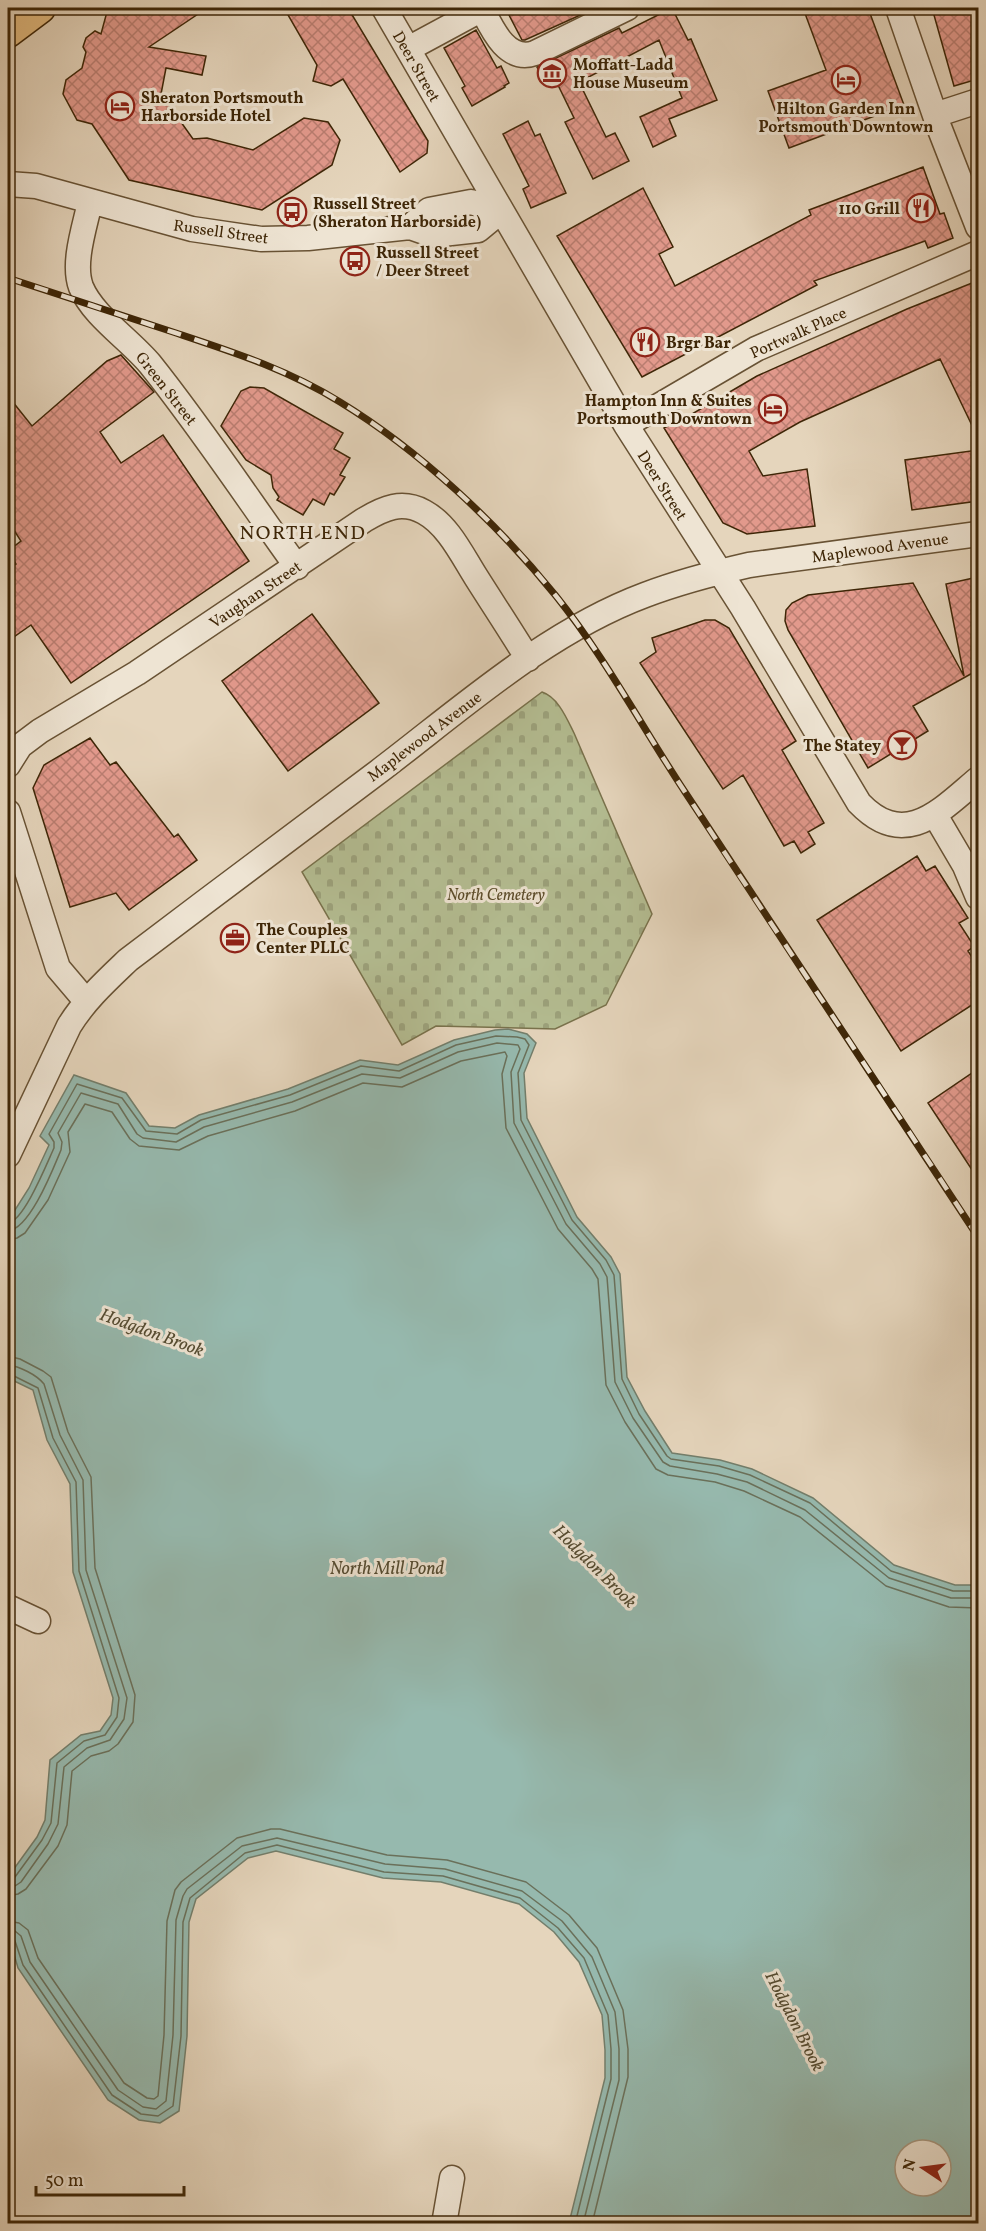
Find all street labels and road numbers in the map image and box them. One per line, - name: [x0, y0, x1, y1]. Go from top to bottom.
- street label: Deer Street: [386, 27, 445, 107]
- street label: Russell Street: [172, 215, 270, 251]
- street label: Portwalk Place: [747, 303, 851, 365]
- street label: Green Street: [130, 348, 201, 431]
- street label: Deer Street: [631, 447, 692, 526]
- street label: Maplewood Avenue: [810, 528, 950, 569]
- street label: Vaughan Street: [206, 556, 307, 635]
- street label: Maplewood Avenue: [364, 687, 487, 788]

